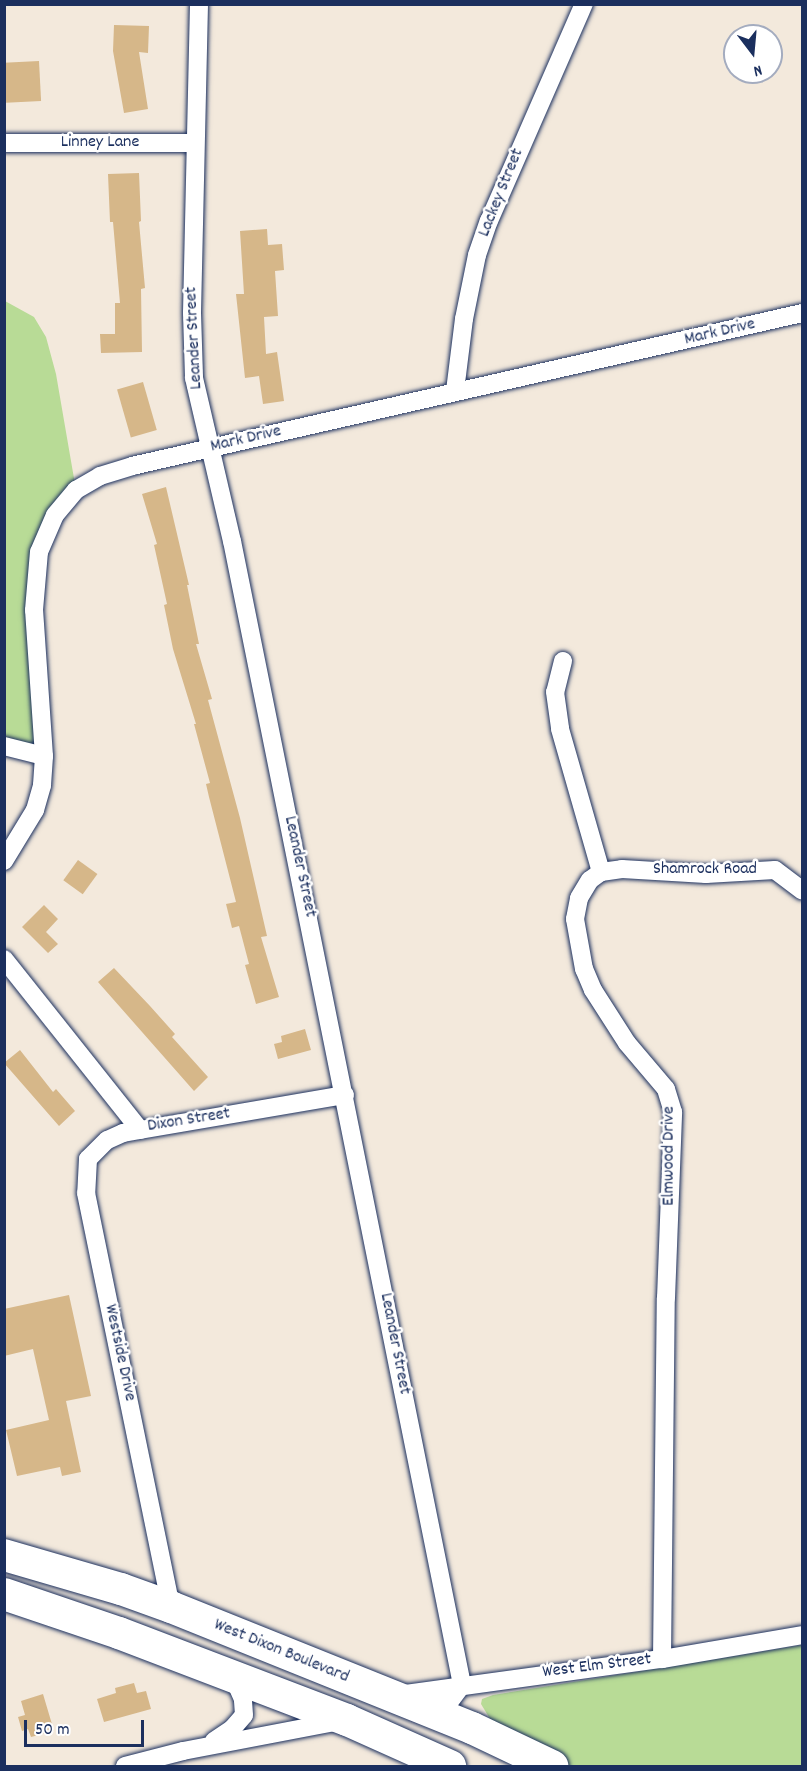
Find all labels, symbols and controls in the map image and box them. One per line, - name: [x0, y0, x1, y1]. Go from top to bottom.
- north arrow: [723, 24, 783, 84]
- text: N: [751, 58, 765, 82]
- street label: Linney Lane: [61, 132, 139, 154]
- street label: Lackey Street: [474, 146, 530, 240]
- street label: Leander Street: [182, 286, 208, 390]
- street label: Mark Drive: [683, 314, 757, 352]
- street label: Mark Drive: [209, 421, 283, 459]
- street label: Leander Street: [278, 814, 320, 920]
- street label: Shamrock Road: [653, 859, 757, 881]
- street label: Dixon Street: [146, 1104, 232, 1138]
- street label: Elmwood Drive: [659, 1106, 681, 1206]
- street label: Leander Street: [374, 1291, 414, 1397]
- street label: Westside Drive: [98, 1303, 140, 1403]
- street label: West Dixon Boulevard: [210, 1615, 352, 1689]
- street label: West Elm Street: [541, 1650, 653, 1684]
- scale bar: [27, 1708, 147, 1746]
- text: 50 m: [35, 1718, 70, 1743]

